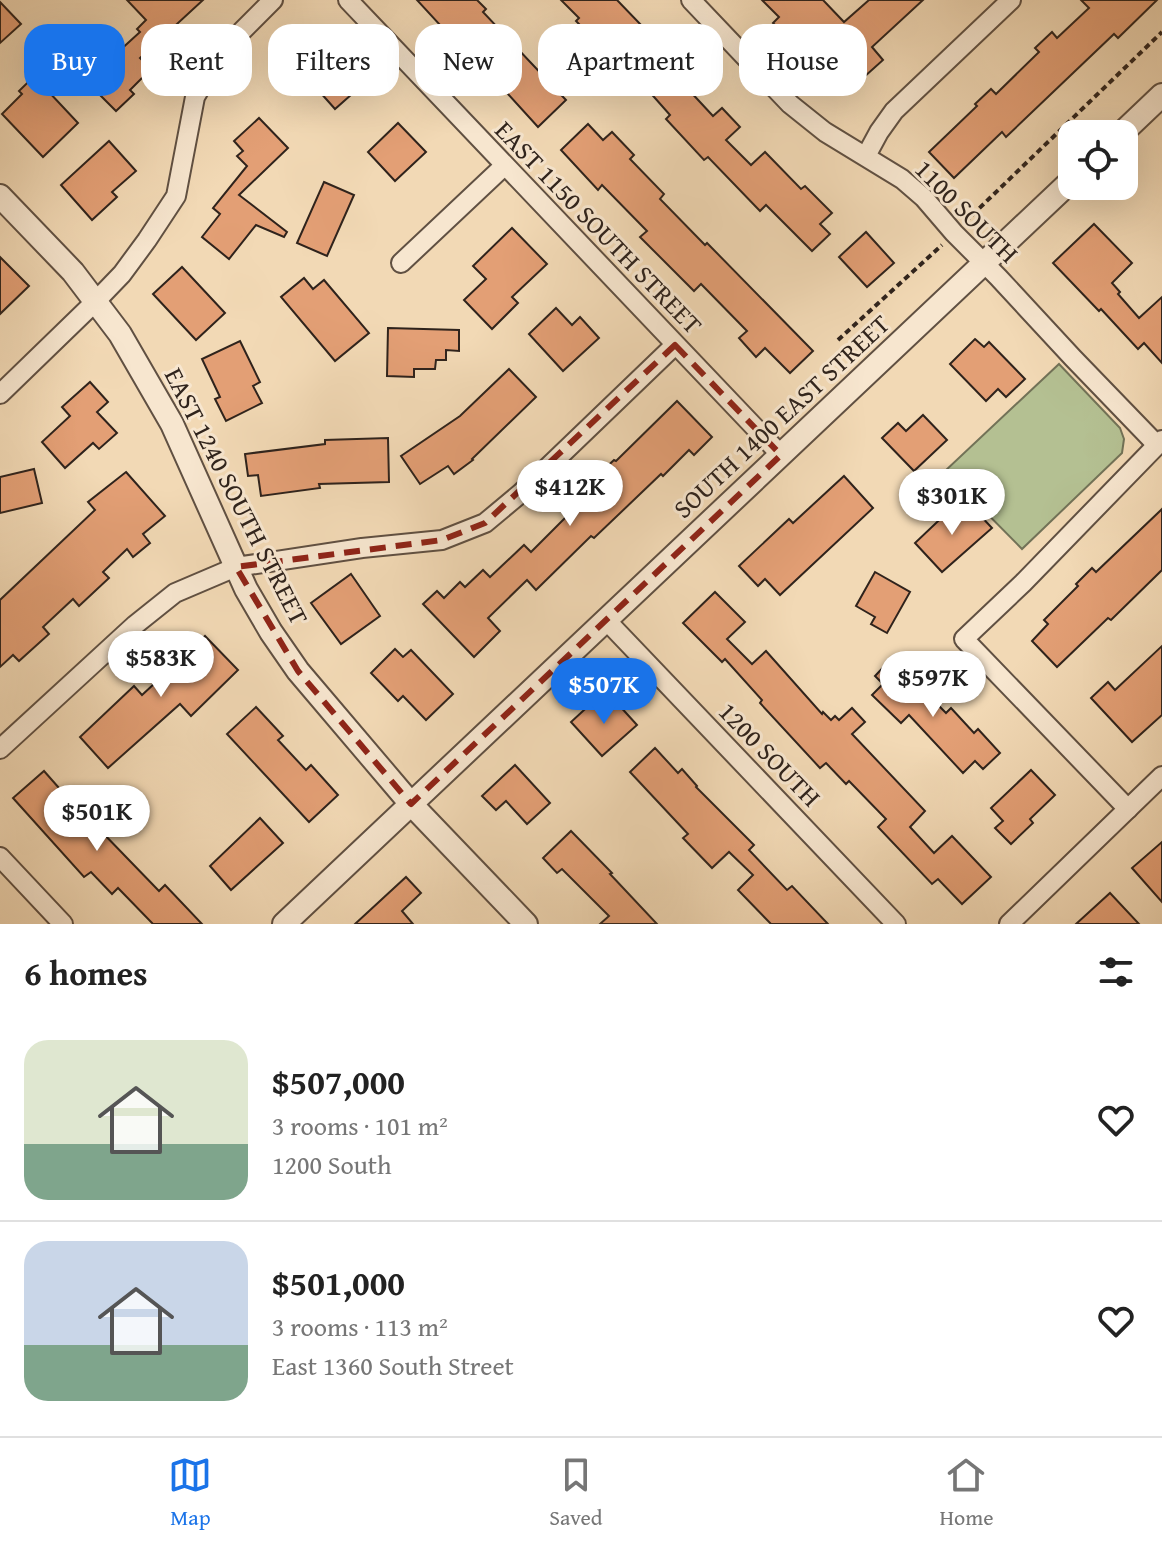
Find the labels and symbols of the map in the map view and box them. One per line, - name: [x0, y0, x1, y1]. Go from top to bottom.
- street label: EAST 1150 SOUTH STREET: [486, 111, 712, 343]
- street label: 1100 SOUTH: [906, 150, 1028, 272]
- street label: SOUTH 1400 EAST STREET: [664, 305, 898, 527]
- street label: EAST 1240 SOUTH STREET: [155, 361, 319, 632]
- pin: $412K: [514, 460, 626, 528]
- pin: $301K: [896, 469, 1008, 537]
- pin: $583K: [105, 631, 217, 699]
- pin: $597K: [877, 651, 989, 719]
- pin: $507K: [548, 658, 660, 726]
- street label: 1200 SOUTH: [710, 693, 830, 815]
- pin: $501K: [41, 785, 153, 853]

